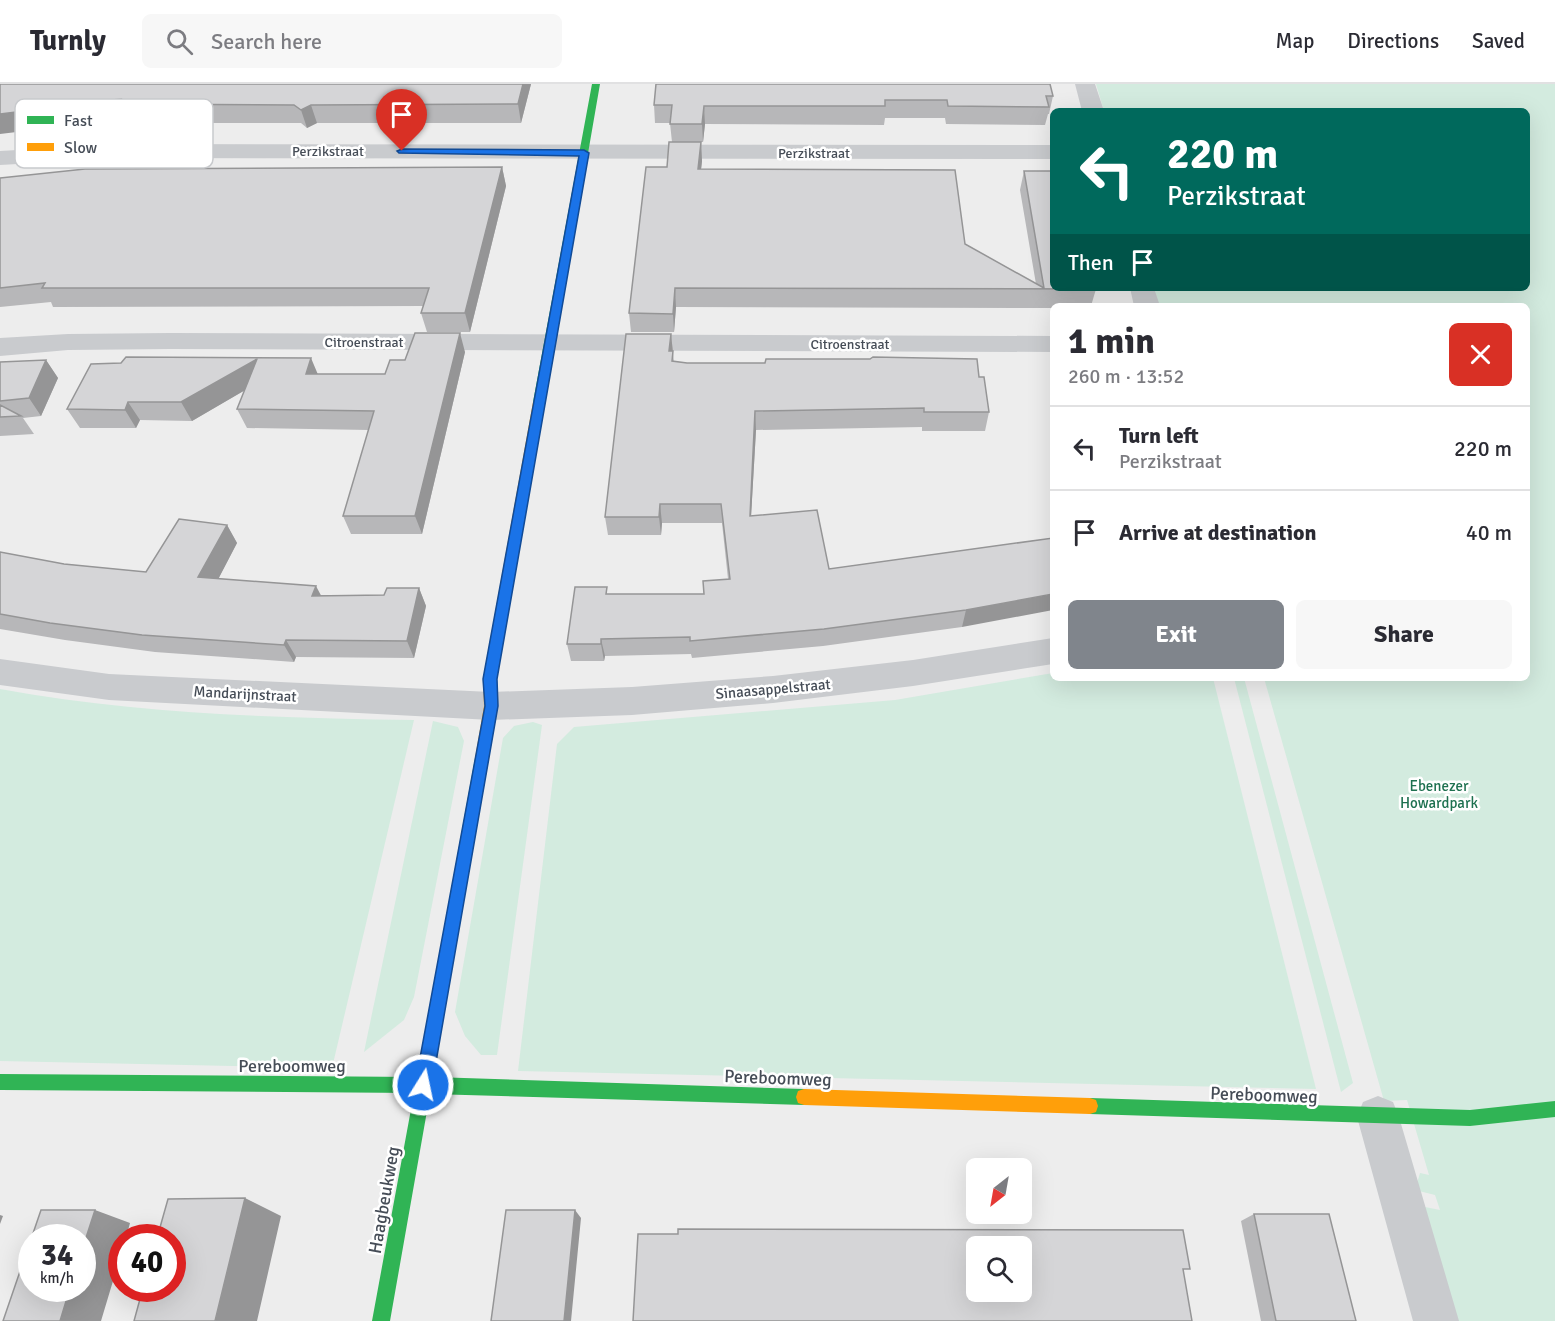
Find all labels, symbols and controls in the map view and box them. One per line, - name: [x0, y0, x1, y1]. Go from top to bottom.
- search box: [142, 14, 562, 68]
- text: Turnly: [30, 24, 106, 58]
- icon: search: [163, 25, 196, 58]
- text: Search here: [211, 28, 322, 55]
- text: Map: [1276, 28, 1314, 54]
- text: Directions: [1347, 28, 1439, 54]
- text: Saved: [1472, 28, 1525, 54]
- pin: [376, 89, 427, 151]
- icon: arrive: [385, 98, 418, 131]
- legend: [15, 99, 213, 168]
- text: Fast: [64, 111, 93, 131]
- text: 220 m: [1167, 129, 1278, 180]
- icon: left: [1068, 132, 1146, 210]
- text: Slow: [64, 138, 98, 158]
- street label: Perzikstraat: [292, 143, 364, 160]
- street label: Perzikstraat: [778, 145, 850, 162]
- text: Perzikstraat: [1167, 180, 1306, 213]
- icon: arrive: [1126, 246, 1159, 279]
- text: Then: [1068, 249, 1114, 276]
- text: 1 min: [1068, 319, 1155, 364]
- button: close: [1449, 323, 1512, 386]
- street label: Citroenstraat: [325, 334, 404, 351]
- street label: Citroenstraat: [811, 336, 890, 353]
- text: 260 m · 13:52: [1068, 364, 1184, 389]
- text: Turn left: [1119, 422, 1199, 449]
- icon: left: [1068, 432, 1101, 465]
- text: 220 m: [1454, 435, 1512, 462]
- text: Perzikstraat: [1119, 449, 1222, 474]
- icon: arrive: [1068, 516, 1101, 549]
- text: Arrive at destination: [1119, 519, 1316, 546]
- text: 40 m: [1466, 519, 1512, 546]
- button: Exit: [1068, 600, 1284, 669]
- button: Share: [1296, 600, 1512, 669]
- street label: Sinaasappelstraat: [715, 675, 831, 703]
- street label: Mandarijnstraat: [193, 682, 297, 706]
- park label: Ebenezer Howardpark: [1400, 777, 1478, 812]
- position arrow: [391, 1053, 455, 1117]
- street label: Pereboomweg: [238, 1055, 346, 1077]
- street label: Pereboomweg: [724, 1065, 832, 1091]
- street label: Pereboomweg: [1210, 1082, 1318, 1108]
- street label: Haagbeukweg: [364, 1145, 404, 1255]
- north arrow: [966, 1158, 1032, 1224]
- map controls: [966, 1158, 1032, 1302]
- speed limit sign: 40: [108, 1224, 186, 1302]
- button: search: [966, 1236, 1032, 1302]
- text: 34: [41, 1237, 73, 1274]
- text: km/h: [40, 1269, 74, 1287]

